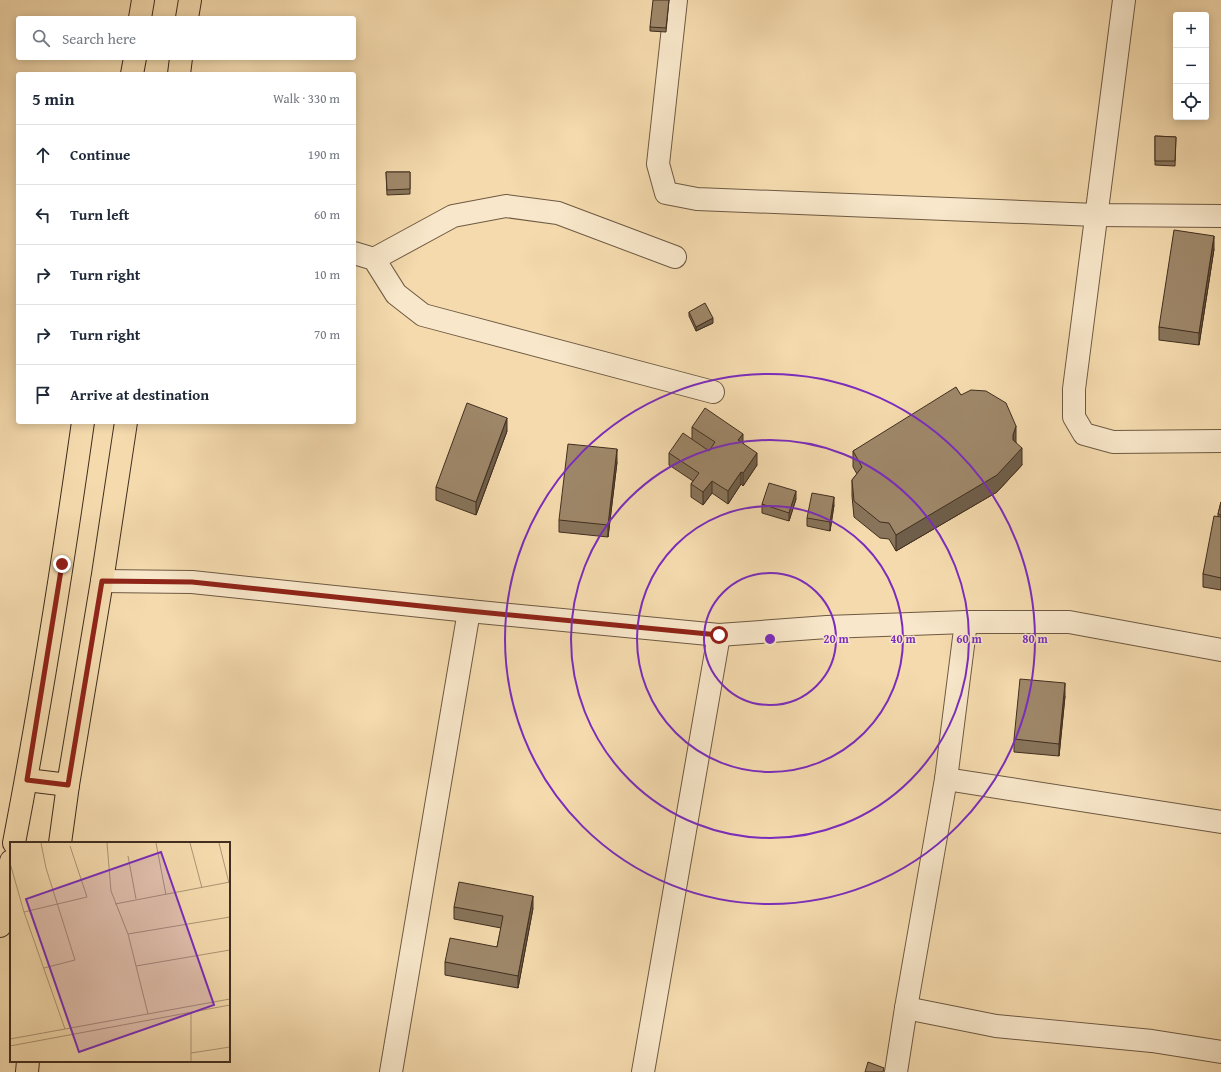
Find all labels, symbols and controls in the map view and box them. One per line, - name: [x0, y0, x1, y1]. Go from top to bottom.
- map controls: [1173, 12, 1209, 120]
- button: +: [1173, 12, 1209, 48]
- search box: [16, 16, 356, 60]
- icon: search: [30, 27, 52, 49]
- text: Search here: [62, 28, 136, 49]
- button: −: [1173, 48, 1209, 84]
- button: locate: [1173, 84, 1209, 120]
- text: 5 min: [32, 86, 74, 111]
- text: Walk · 330 m: [273, 89, 340, 108]
- icon: ahead: [32, 144, 54, 166]
- text: Continue: [70, 144, 131, 165]
- text: 190 m: [308, 145, 340, 164]
- icon: left: [32, 204, 54, 226]
- text: Turn left: [70, 204, 129, 225]
- text: 60 m: [314, 205, 340, 224]
- icon: right: [32, 264, 54, 286]
- text: Turn right: [70, 264, 141, 285]
- text: 10 m: [314, 265, 340, 284]
- icon: right: [32, 324, 54, 346]
- text: Turn right: [70, 324, 141, 345]
- text: 70 m: [314, 325, 340, 344]
- icon: arrive: [32, 384, 54, 406]
- text: Arrive at destination: [70, 384, 209, 405]
- route end: [53, 555, 71, 573]
- route start: [710, 626, 728, 644]
- text: 20 m: [823, 630, 849, 647]
- text: 40 m: [890, 630, 916, 647]
- text: 60 m: [956, 630, 982, 647]
- text: 80 m: [1022, 630, 1048, 647]
- centre of rings: [763, 632, 777, 646]
- inset map: [10, 842, 230, 1062]

